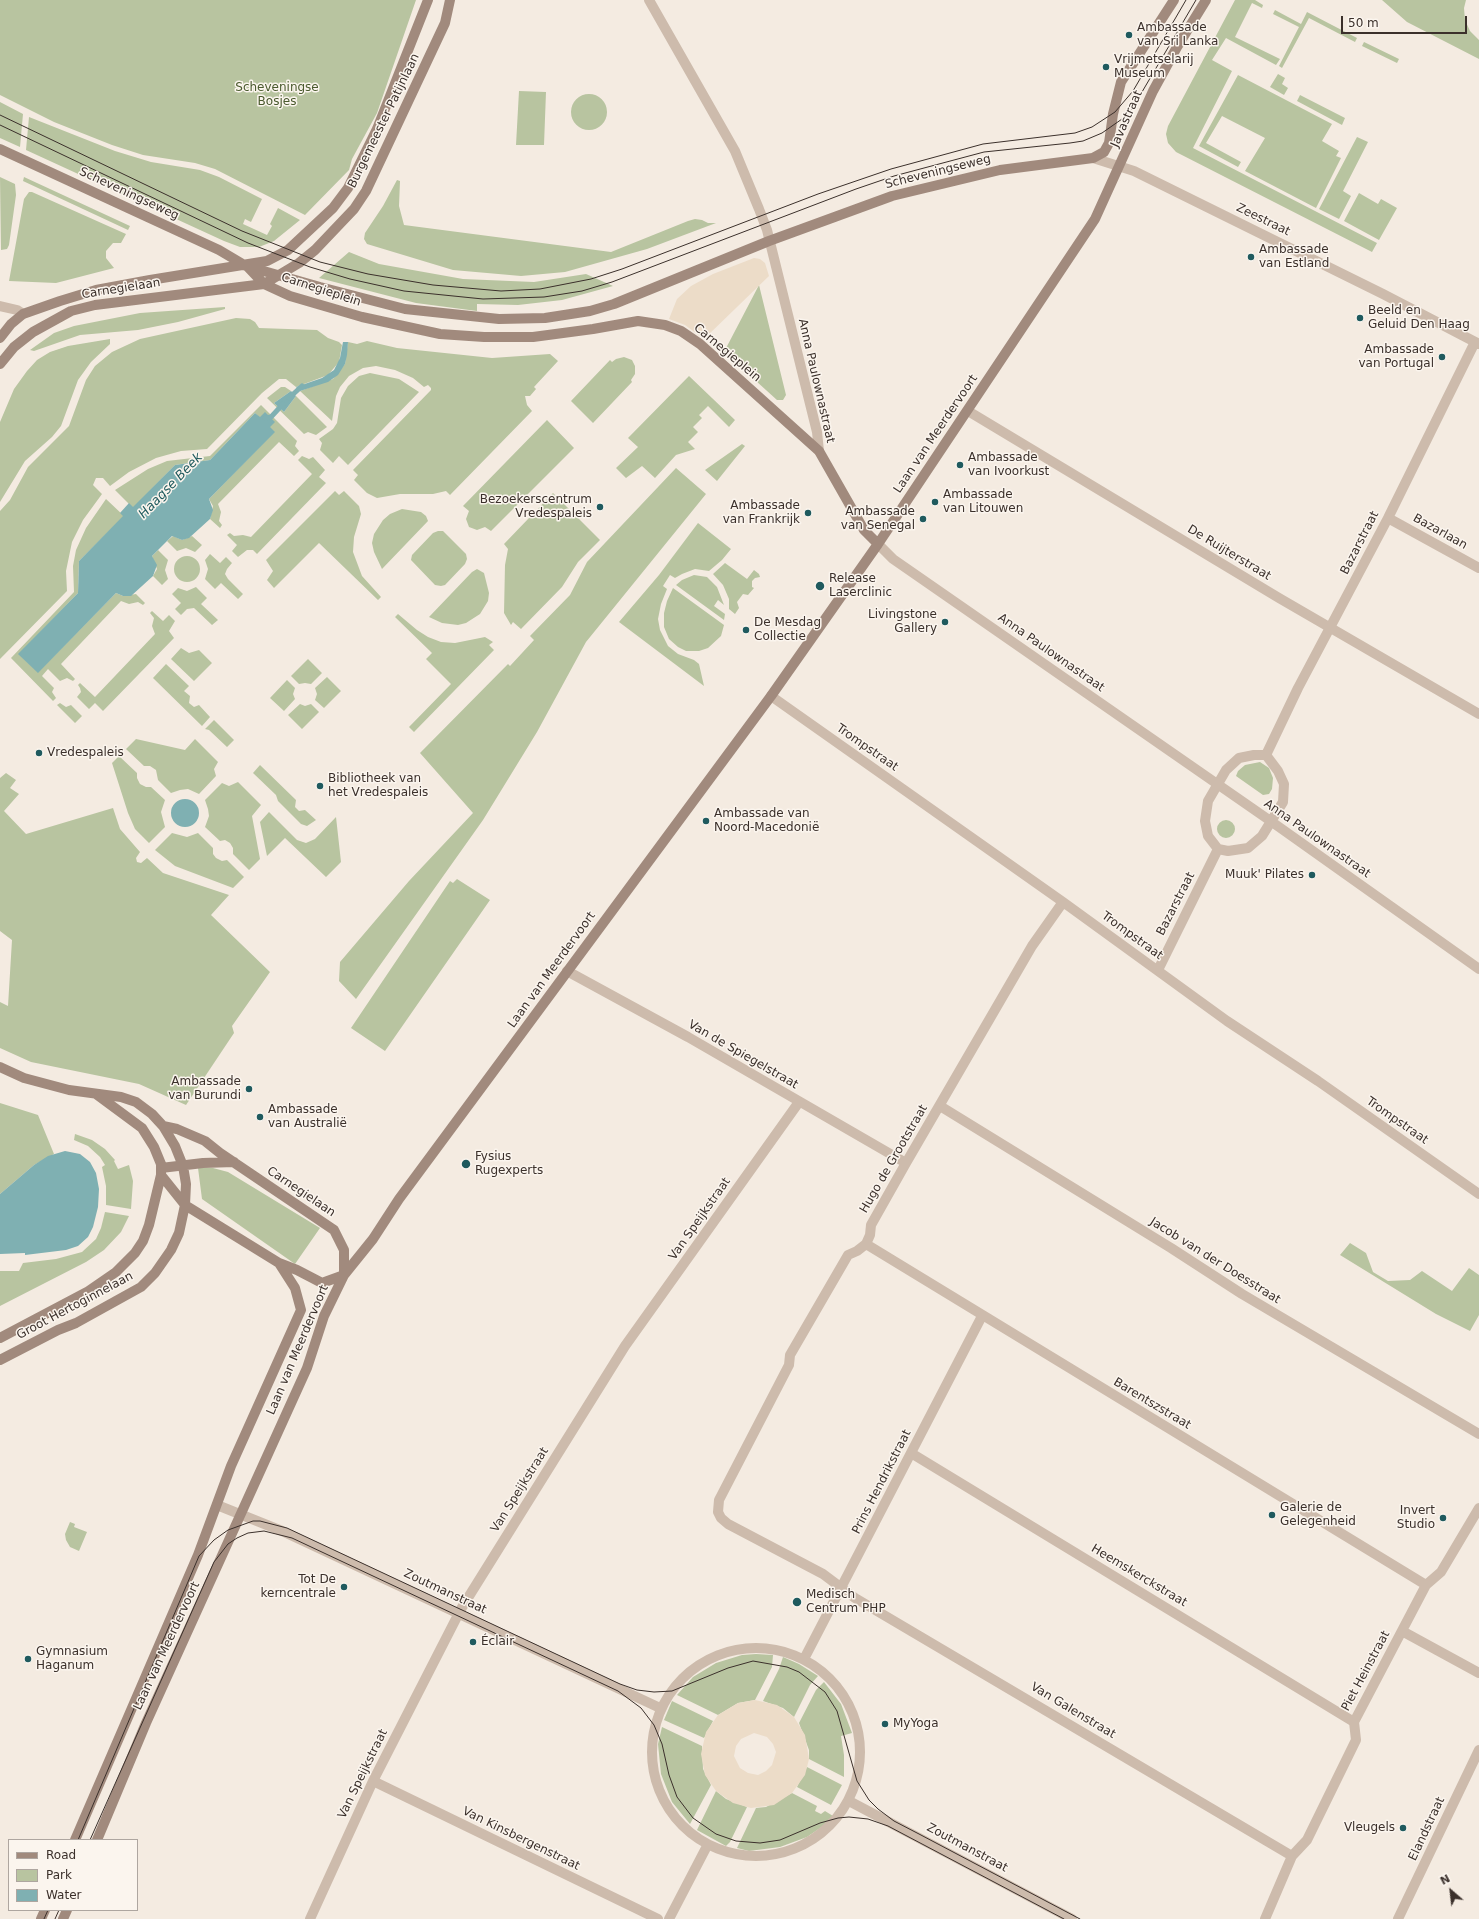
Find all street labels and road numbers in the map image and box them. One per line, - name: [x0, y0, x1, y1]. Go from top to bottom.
- street label: Burgemeester Patijnlaan: [345, 51, 423, 191]
- street label: Javastraat: [1108, 88, 1146, 150]
- street label: Scheveningseweg: [884, 152, 992, 192]
- street label: Scheveningseweg: [77, 165, 181, 223]
- street label: Zeestraat: [1234, 201, 1292, 239]
- street label: Carnegieplein: [279, 270, 363, 310]
- street label: Carnegielaan: [81, 276, 161, 302]
- street label: Anna Paulownastraat: [795, 318, 837, 444]
- street label: Carnegieplein: [691, 321, 763, 385]
- street label: Laan van Meerdervoort: [891, 372, 981, 496]
- street label: Bazarstraat: [1338, 509, 1382, 577]
- street label: Bazarlaan: [1410, 511, 1470, 553]
- street label: De Ruijterstraat: [1185, 522, 1273, 584]
- street label: Anna Paulownastraat: [995, 611, 1107, 695]
- street label: Trompstraat: [833, 721, 901, 775]
- street label: Anna Paulownastraat: [1261, 797, 1373, 881]
- street label: Bazarstraat: [1154, 870, 1198, 938]
- street label: Laan van Meerdervoort: [505, 909, 599, 1031]
- street label: Trompstraat: [1099, 909, 1165, 963]
- street label: Van de Spiegelstraat: [686, 1018, 800, 1092]
- street label: Trompstraat: [1363, 1094, 1431, 1148]
- street label: Hugo de Grootstraat: [857, 1102, 931, 1216]
- street label: Carnegielaan: [264, 1164, 338, 1220]
- street label: Van Speijkstraat: [666, 1175, 734, 1263]
- street label: Jacob van der Doesstraat: [1147, 1215, 1283, 1307]
- street label: Groot Hertoginnelaan: [14, 1269, 136, 1343]
- street label: Laan van Meerdervoort: [264, 1283, 332, 1417]
- street label: Barentszstraat: [1111, 1375, 1193, 1433]
- street label: Prins Hendrikstraat: [849, 1427, 915, 1537]
- street label: Van Speijkstraat: [488, 1445, 552, 1535]
- street label: Heemskerckstraat: [1089, 1542, 1189, 1610]
- street label: Zoutmanstraat: [401, 1566, 489, 1618]
- street label: Laan van Meerdervoort: [131, 1580, 203, 1712]
- street label: Piet Heinstraat: [1339, 1628, 1393, 1714]
- street label: Van Galenstraat: [1028, 1680, 1118, 1742]
- street label: Van Speijkstraat: [335, 1727, 391, 1821]
- street label: Elandstraat: [1406, 1795, 1448, 1863]
- street label: Van Kinsbergenstraat: [460, 1804, 582, 1874]
- street label: Zoutmanstraat: [924, 1821, 1010, 1875]

